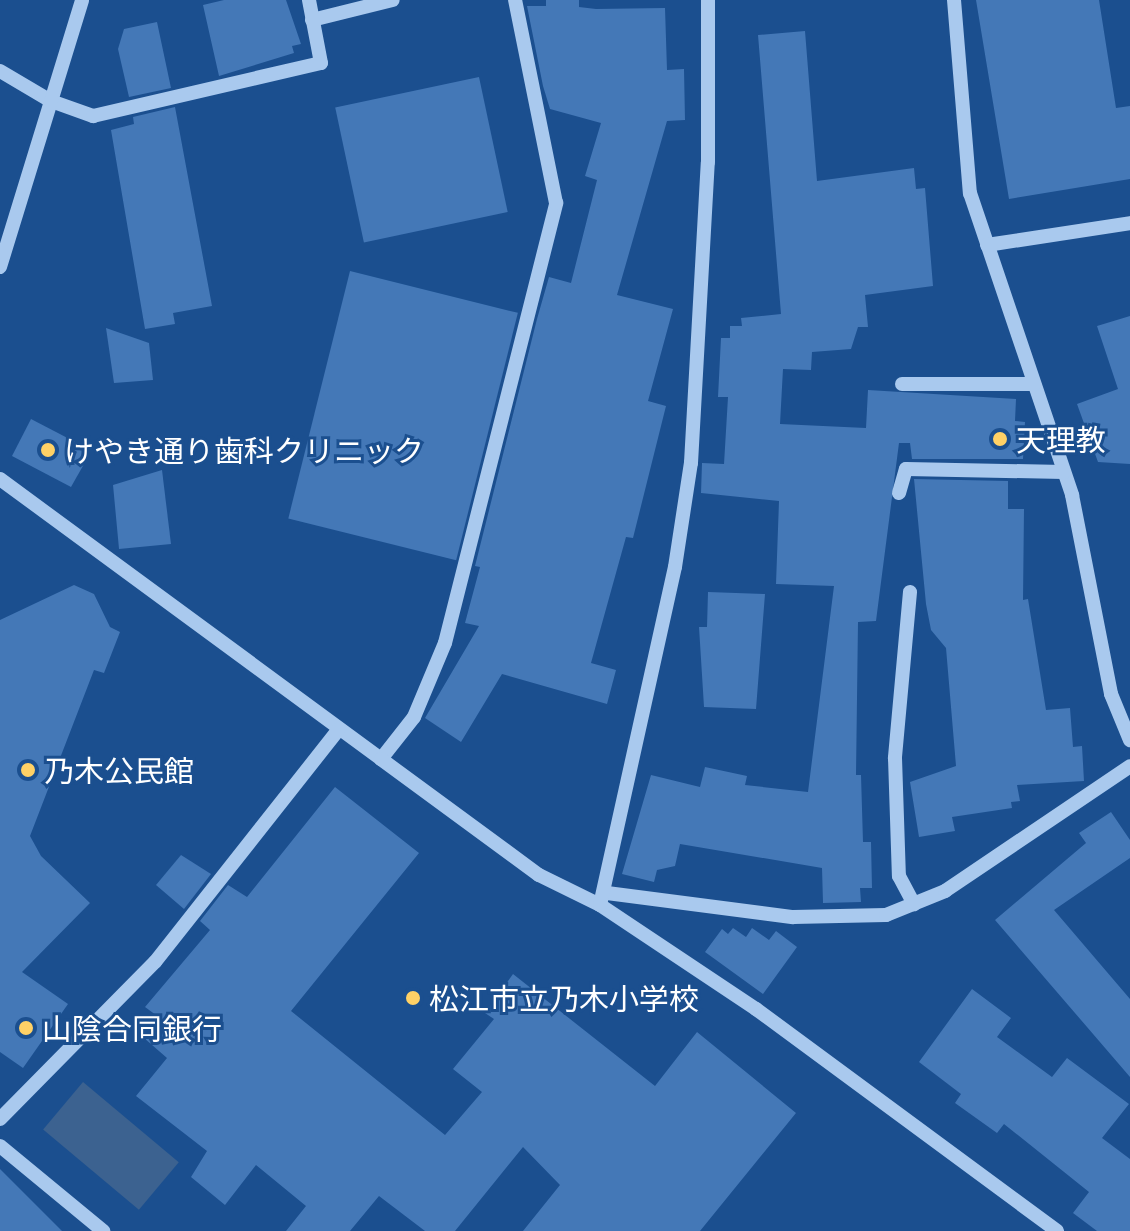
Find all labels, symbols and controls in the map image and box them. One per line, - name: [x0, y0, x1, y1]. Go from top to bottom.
- place label: 天理教: [1016, 421, 1106, 457]
- marker: 天理教: [991, 430, 1009, 448]
- place label: けやき通り歯科クリニック: [64, 432, 424, 468]
- marker: けやき通り歯科クリニック: [39, 441, 57, 459]
- place label: 乃木公民館: [44, 752, 194, 788]
- marker: 乃木公民館: [19, 761, 37, 779]
- place label: 松江市立乃木小学校: [429, 980, 699, 1016]
- marker: 松江市立乃木小学校: [404, 989, 422, 1007]
- place label: 山陰合同銀行: [42, 1010, 222, 1046]
- marker: 山陰合同銀行: [17, 1019, 35, 1037]

